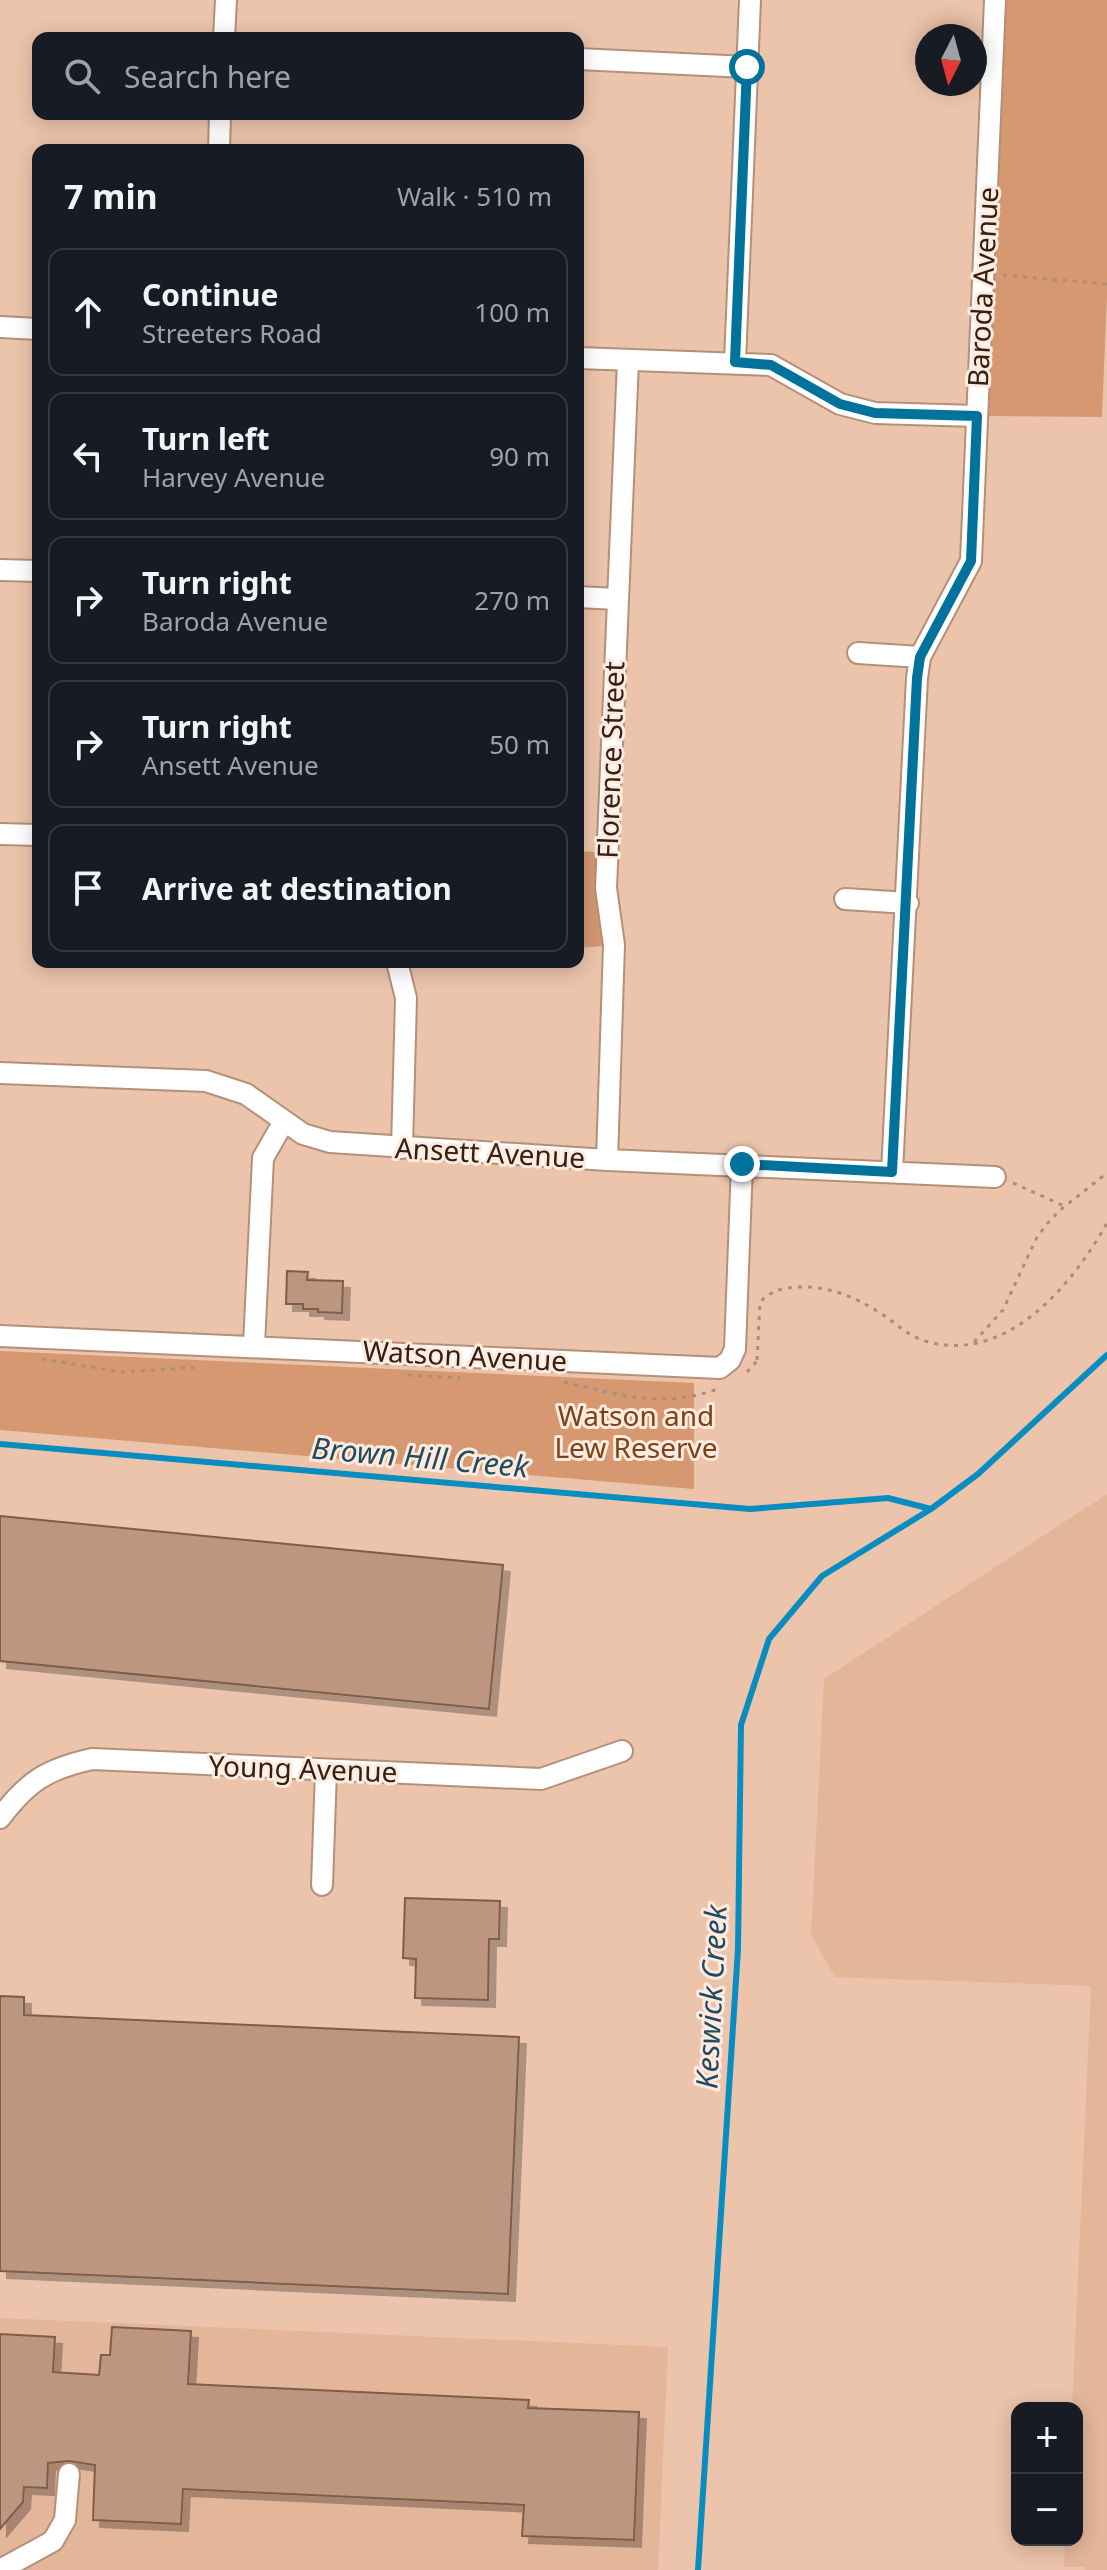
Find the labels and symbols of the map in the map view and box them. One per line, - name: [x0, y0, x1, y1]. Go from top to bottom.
- north arrow: [915, 24, 987, 96]
- route start: [729, 49, 765, 85]
- street label: Baroda Avenue: [958, 186, 1006, 388]
- street label: Florence Street: [588, 661, 632, 859]
- street label: Ansett Avenue: [394, 1128, 586, 1176]
- route end: [724, 1146, 760, 1182]
- street label: Watson Avenue: [362, 1331, 568, 1379]
- park label: Watson and Lew Reserve: [554, 1396, 718, 1466]
- water label: Brown Hill Creek: [310, 1427, 531, 1487]
- street label: Young Avenue: [208, 1746, 398, 1790]
- water label: Keswick Creek: [685, 1903, 736, 2090]

